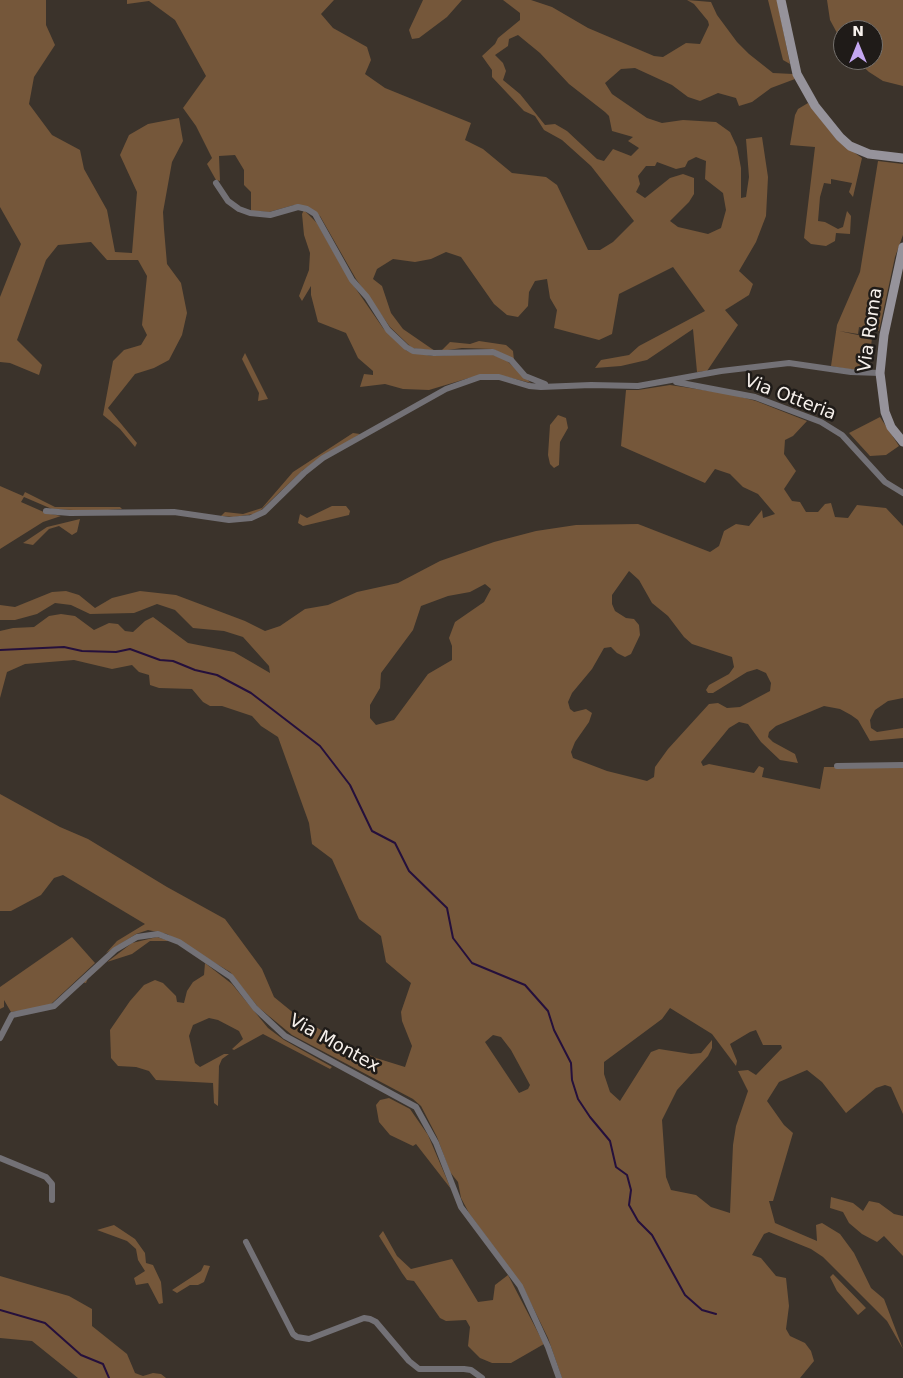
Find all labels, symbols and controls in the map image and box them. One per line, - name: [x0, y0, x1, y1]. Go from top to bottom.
- north arrow: [833, 20, 883, 70]
- text: N: [852, 23, 864, 39]
- street label: Via Roma: [854, 286, 888, 374]
- street label: Via Otteria: [741, 371, 839, 425]
- street label: Via Montex: [285, 1010, 383, 1078]

